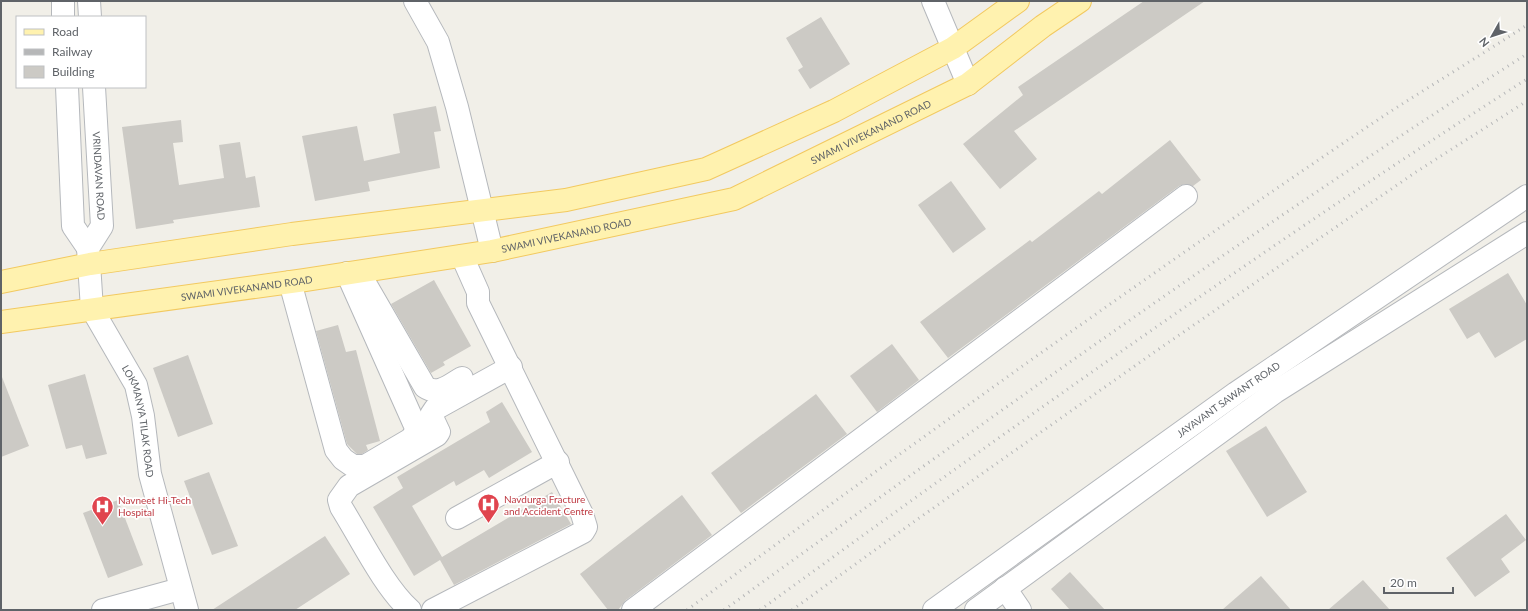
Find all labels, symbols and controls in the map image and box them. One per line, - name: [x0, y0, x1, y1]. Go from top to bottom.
- legend: [16, 16, 146, 88]
- north arrow: [1472, 16, 1512, 56]
- text: Road: [52, 24, 79, 39]
- text: N: [1476, 35, 1492, 50]
- text: Railway: [52, 44, 93, 59]
- text: Building: [52, 64, 95, 79]
- street label: SWAMI VIVEKANAND ROAD: [809, 97, 933, 166]
- street label: VRINDAVAN ROAD: [91, 131, 108, 221]
- street label: SWAMI VIVEKANAND ROAD: [500, 215, 633, 255]
- street label: SWAMI VIVEKANAND ROAD: [180, 273, 314, 303]
- street label: JAYAVANT SAWANT ROAD: [1174, 359, 1283, 440]
- street label: LOKMANYA TILAK ROAD: [120, 363, 156, 478]
- hospital icon: Navdurga Fracture and Accident Centre: [476, 492, 502, 525]
- hospital icon: Navneet Hi-Tech Hospital: [90, 493, 116, 526]
- place label: Navdurga Fracture and Accident Centre: [504, 493, 593, 517]
- place label: Navneet Hi-Tech Hospital: [118, 494, 191, 518]
- scale bar: [1384, 569, 1453, 595]
- text: 20 m: [1390, 575, 1417, 590]

